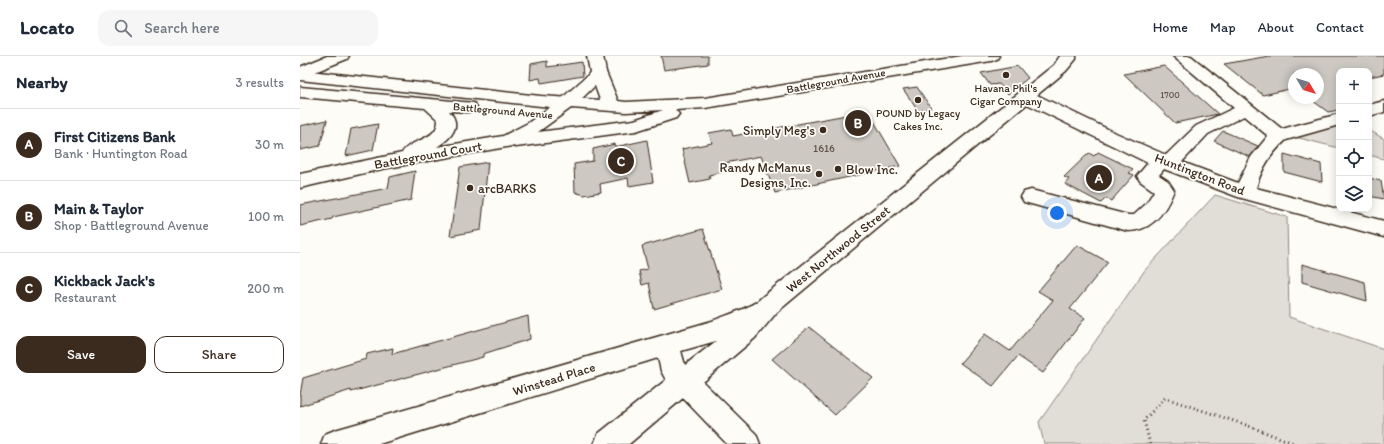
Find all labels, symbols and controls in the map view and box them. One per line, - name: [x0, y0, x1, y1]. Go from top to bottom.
- search box: [98, 10, 378, 46]
- text: Locato: [20, 16, 74, 39]
- icon: search: [112, 17, 134, 39]
- text: Search here: [144, 19, 220, 37]
- text: Home: [1153, 19, 1188, 36]
- text: Map: [1210, 19, 1236, 36]
- text: About: [1258, 19, 1294, 36]
- text: Contact: [1316, 19, 1364, 36]
- street label: Battleground Avenue: [786, 66, 886, 96]
- north arrow: [1288, 68, 1324, 104]
- map controls: [1336, 68, 1372, 212]
- button: +: [1336, 68, 1372, 104]
- marker: Havana Phil's Cigar Company: [1001, 70, 1011, 80]
- text: Nearby: [16, 72, 68, 92]
- text: 3 results: [235, 75, 284, 90]
- place label: Havana Phil's Cigar Company: [970, 82, 1043, 108]
- house number: 1700: [1160, 89, 1180, 100]
- marker: POUND by Legacy Cakes Inc.: [913, 95, 923, 105]
- street label: Battleground Avenue: [453, 100, 553, 122]
- button: −: [1336, 104, 1372, 140]
- place label: POUND by Legacy Cakes Inc.: [876, 107, 960, 133]
- pin: B: [845, 108, 871, 138]
- place label: Simply Meg's: [743, 123, 815, 138]
- marker: Simply Meg's: [818, 125, 828, 135]
- text: First Citizens Bank: [54, 128, 175, 146]
- text: A: [25, 137, 33, 152]
- text: 30 m: [255, 137, 284, 152]
- street label: Battleground Court: [373, 138, 483, 172]
- button: locate: [1336, 140, 1372, 176]
- house number: 1616: [813, 142, 835, 155]
- text: Bank · Huntington Road: [54, 146, 188, 161]
- pin: C: [608, 146, 634, 176]
- street label: Huntington Road: [1153, 150, 1247, 198]
- place label: Randy McManus Designs, Inc.: [720, 160, 811, 190]
- place label: Blow Inc.: [846, 162, 898, 177]
- pin: A: [1086, 163, 1112, 193]
- marker: Blow Inc.: [833, 164, 843, 174]
- marker: Randy McManus Designs, Inc.: [814, 169, 824, 179]
- button: layers: [1336, 176, 1372, 212]
- place label: arcBARKS: [478, 181, 536, 196]
- marker: arcBARKS: [465, 183, 475, 193]
- text: Main & Taylor: [54, 200, 143, 218]
- street label: West Northwood Street: [783, 202, 893, 296]
- your location: [1047, 203, 1067, 223]
- text: B: [25, 209, 33, 224]
- text: 100 m: [248, 209, 284, 224]
- text: Shop · Battleground Avenue: [54, 218, 209, 233]
- text: Kickback Jack's: [54, 272, 155, 290]
- text: C: [25, 281, 33, 296]
- text: 200 m: [247, 281, 284, 296]
- text: Restaurant: [54, 290, 116, 305]
- button: Save: [16, 336, 146, 373]
- button: Share: [154, 336, 284, 373]
- street label: Winstead Place: [511, 359, 597, 399]

